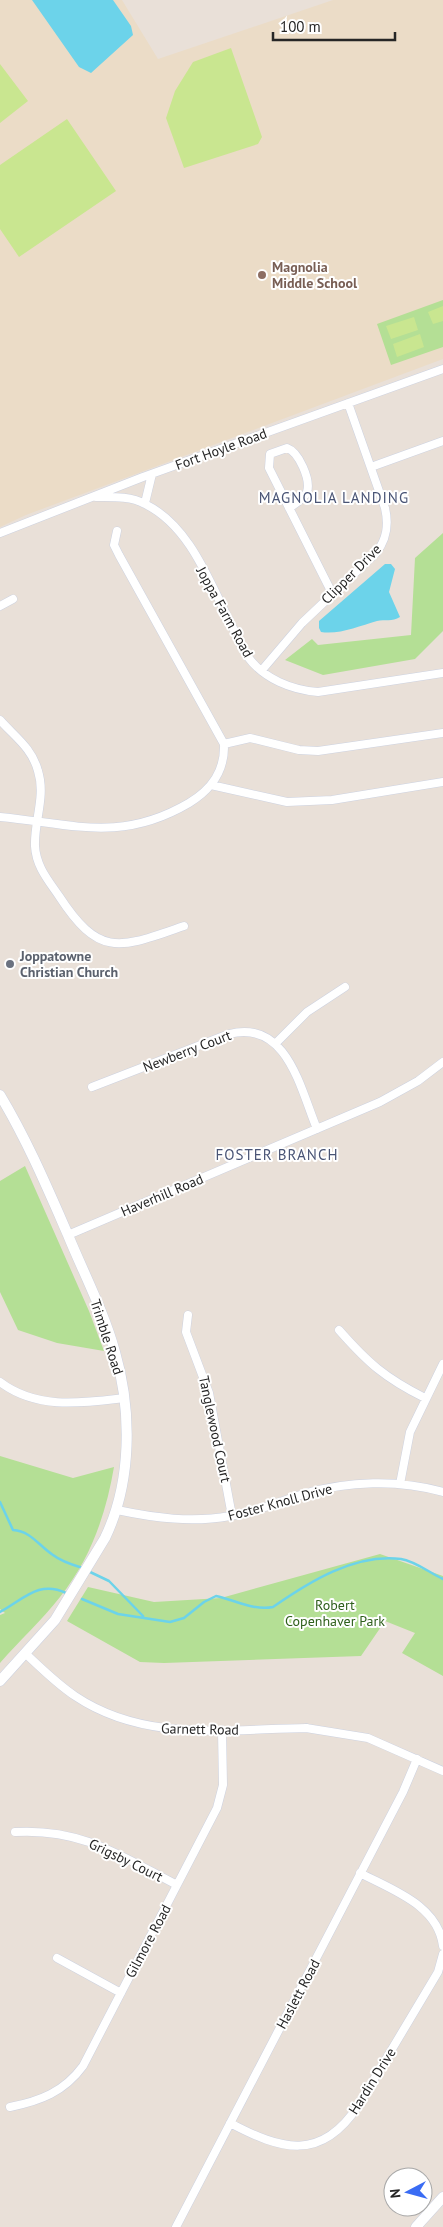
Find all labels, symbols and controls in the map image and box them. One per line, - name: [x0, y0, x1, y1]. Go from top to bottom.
- scale bar: [273, 10, 396, 42]
- text: 100 m: [280, 17, 321, 36]
- place label: Magnolia Middle School: [272, 258, 358, 292]
- marker: Magnolia Middle School: [256, 269, 268, 281]
- street label: Fort Hoyle Road: [173, 424, 269, 474]
- district label: MAGNOLIA LANDING: [259, 488, 409, 507]
- street label: Clipper Drive: [317, 540, 385, 608]
- street label: Joppa Farm Road: [192, 563, 257, 661]
- place label: Joppatowne Christian Church: [19, 947, 118, 981]
- marker: Joppatowne Christian Church: [4, 958, 16, 970]
- street label: Newberry Court: [140, 1026, 234, 1076]
- district label: FOSTER BRANCH: [215, 1145, 339, 1164]
- street label: Haverhill Road: [118, 1170, 206, 1220]
- street label: Trimble Road: [86, 1297, 128, 1377]
- street label: Tanglewood Court: [195, 1374, 235, 1484]
- street label: Foster Knoll Drive: [226, 1479, 334, 1525]
- park label: Robert Copenhaver Park: [285, 1596, 385, 1630]
- street label: Garnett Road: [161, 1719, 239, 1739]
- street label: Grigsby Court: [86, 1834, 166, 1886]
- street label: Gilmore Road: [121, 1901, 175, 1981]
- street label: Haslett Road: [272, 1956, 324, 2032]
- street label: Hardin Drive: [344, 2044, 400, 2118]
- north arrow: [383, 2167, 433, 2217]
- text: N: [386, 2188, 405, 2199]

